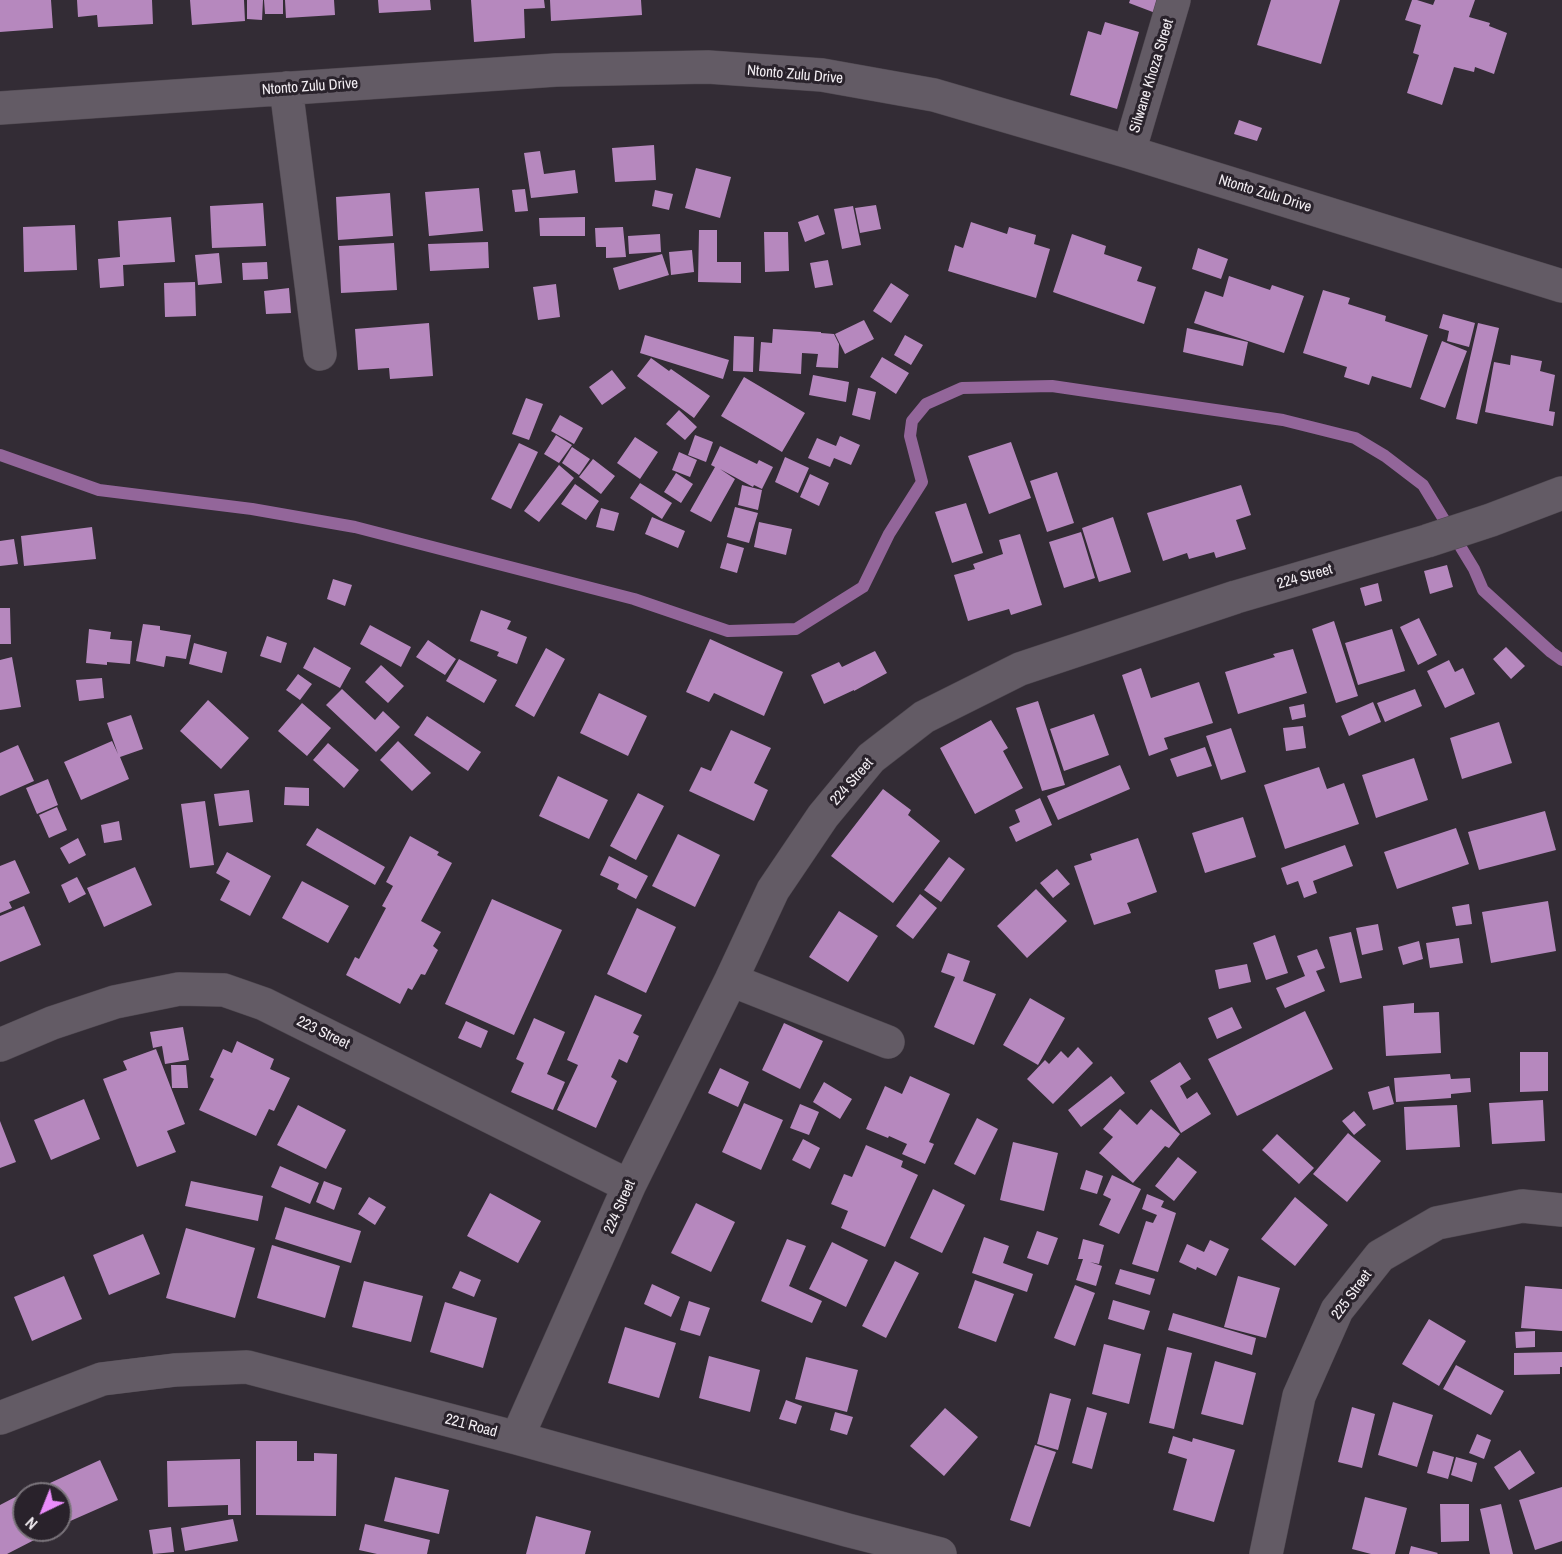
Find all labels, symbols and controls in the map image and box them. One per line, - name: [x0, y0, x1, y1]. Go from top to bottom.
- street label: Silwane Khoza Street: [1126, 17, 1178, 135]
- street label: Ntonto Zulu Drive: [746, 62, 844, 88]
- street label: Ntonto Zulu Drive: [261, 75, 359, 99]
- street label: Ntonto Zulu Drive: [1216, 171, 1314, 217]
- street label: 224 Street: [1275, 561, 1335, 593]
- street label: 224 Street: [827, 755, 877, 809]
- street label: 223 Street: [294, 1012, 352, 1054]
- street label: 224 Street: [600, 1177, 640, 1237]
- street label: 225 Street: [1328, 1267, 1376, 1323]
- street label: 221 Road: [443, 1410, 499, 1442]
- north arrow: [12, 1482, 72, 1542]
- text: N: [20, 1512, 42, 1535]

